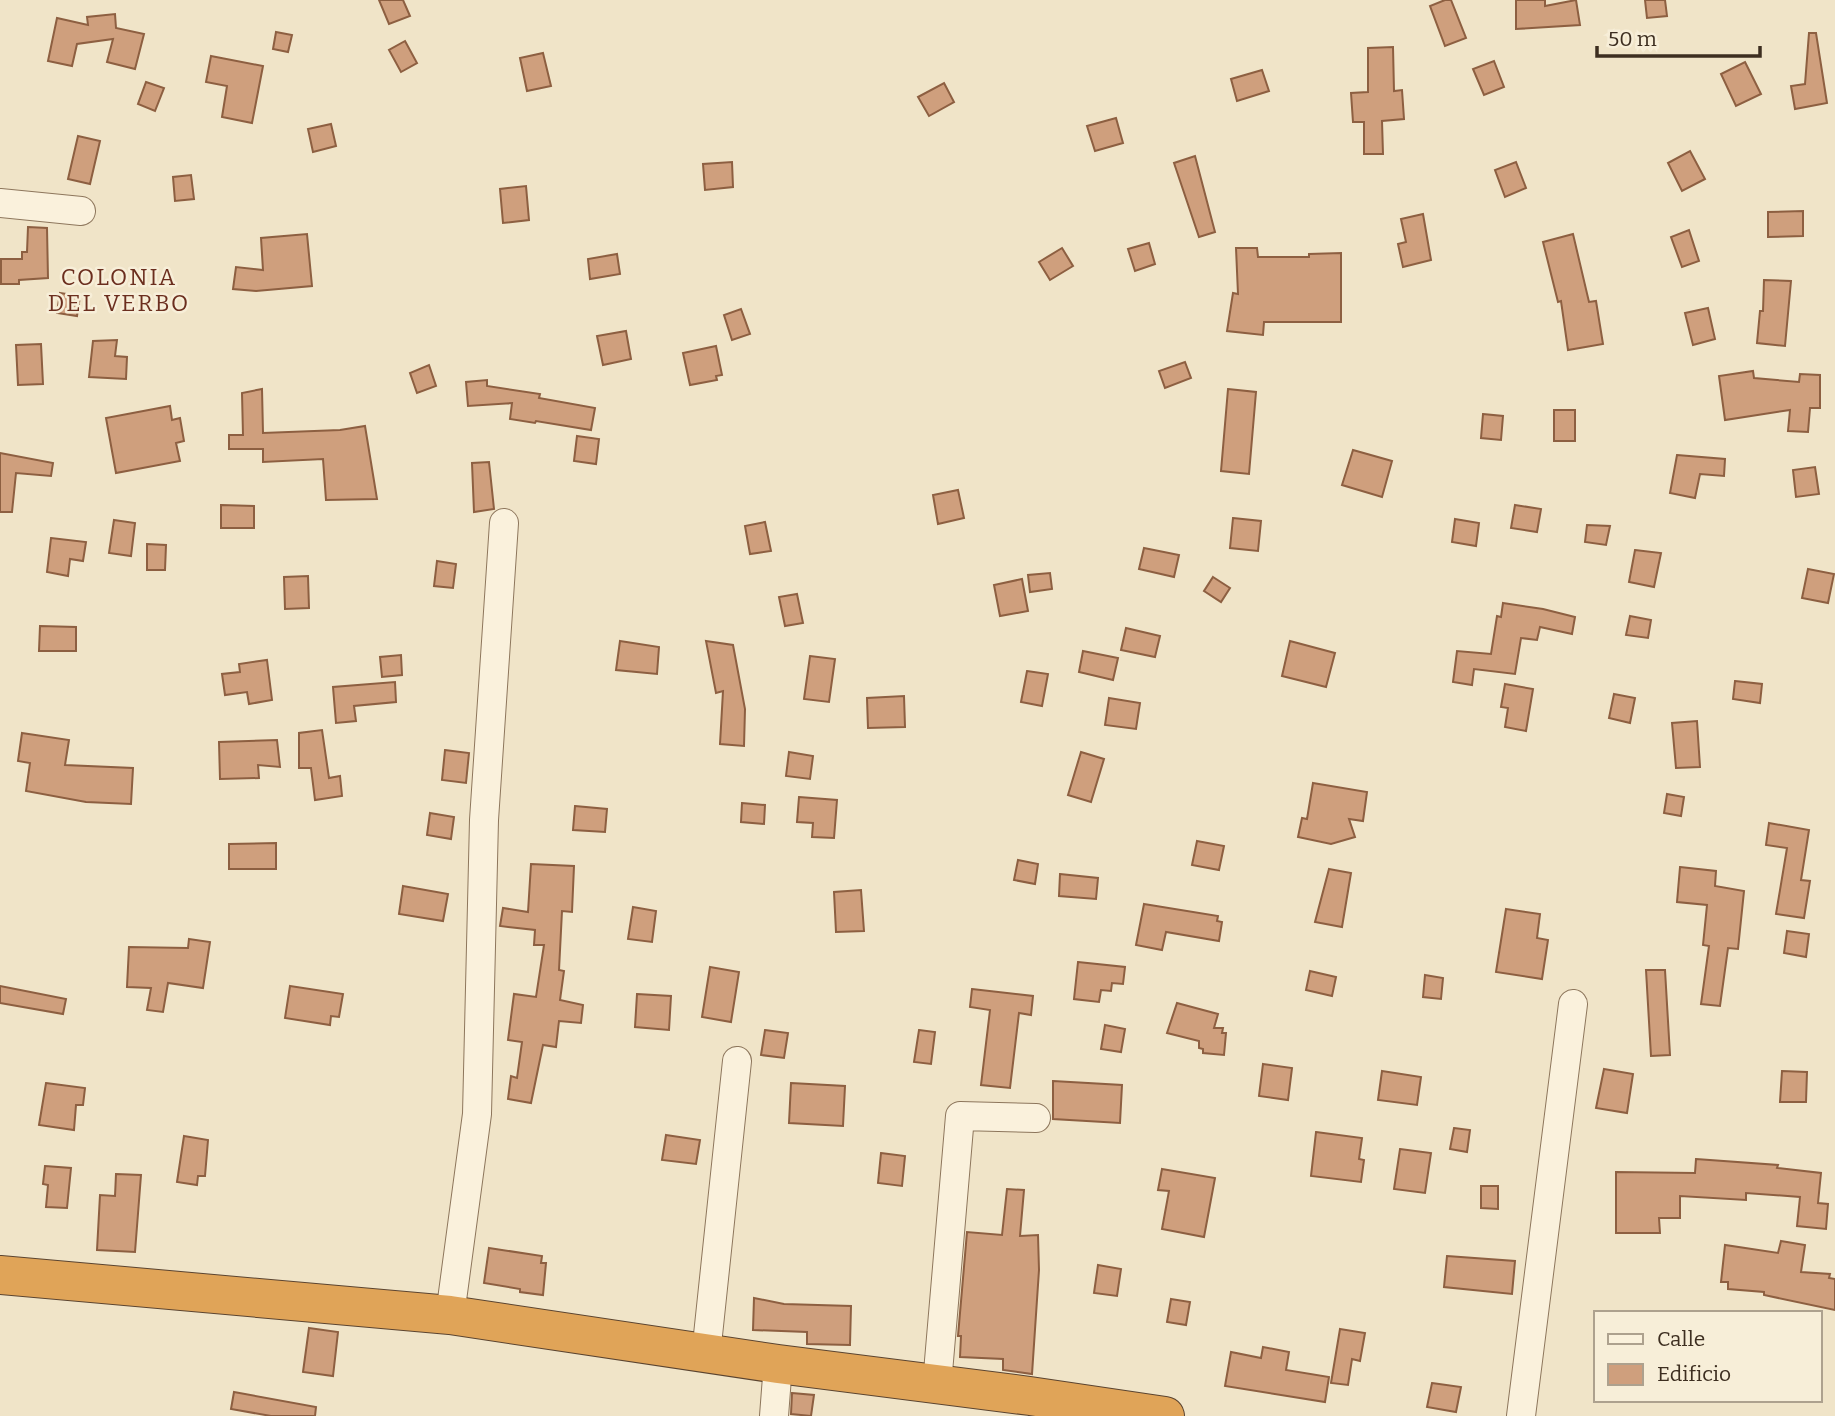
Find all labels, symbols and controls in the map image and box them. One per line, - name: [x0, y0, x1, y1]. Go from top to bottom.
- scale bar: [1597, 14, 1760, 58]
- text: 50 m: [1608, 26, 1657, 52]
- district label: COLONIA DEL VERBO: [48, 263, 190, 317]
- legend: [1594, 1311, 1821, 1402]
- text: Calle: [1657, 1326, 1705, 1352]
- text: Edificio: [1657, 1361, 1731, 1387]

